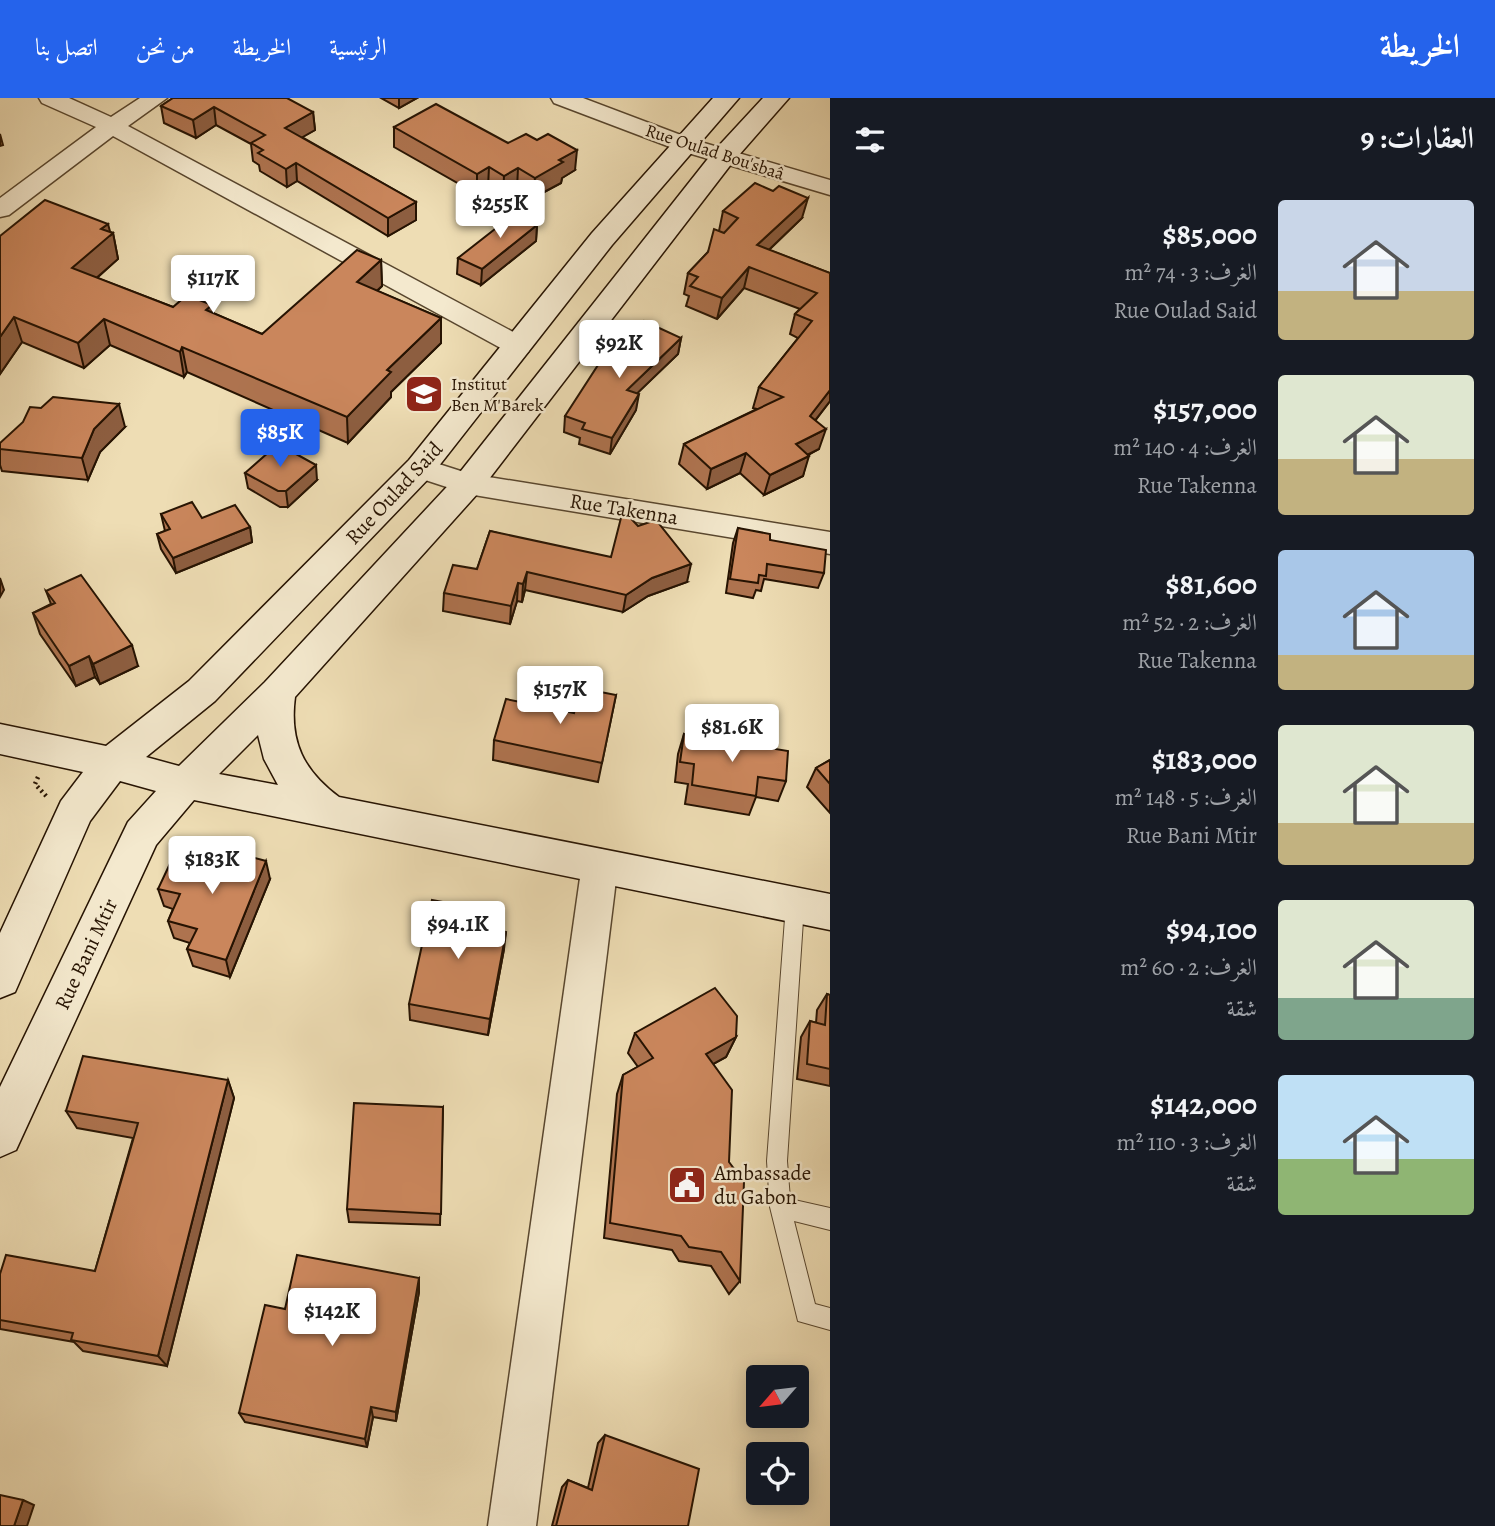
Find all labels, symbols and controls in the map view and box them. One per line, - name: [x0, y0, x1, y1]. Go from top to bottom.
- text: الخريطة: [1380, 23, 1460, 68]
- text: اتصل بنا: [35, 31, 98, 63]
- text: من نحن: [136, 31, 195, 63]
- text: الخريطة: [233, 31, 291, 63]
- text: الرئيسية: [329, 31, 387, 63]
- street label: Rue Oulad Bou'sbaâ: [642, 118, 788, 186]
- text: العقارات: 9: [1361, 118, 1474, 158]
- icon: filters: [851, 121, 889, 159]
- pin: $255K: [451, 180, 549, 240]
- text: $255K: [472, 187, 528, 218]
- text: $85,000: [1162, 214, 1257, 254]
- icon: home: [1334, 228, 1418, 312]
- pin: $117K: [164, 256, 262, 315]
- text: الغرف: 3 · 74 m²: [1124, 257, 1257, 288]
- text: $117K: [187, 262, 239, 293]
- text: Rue Oulad Said: [1113, 295, 1257, 326]
- pin: $92K: [578, 320, 660, 380]
- text: $92K: [595, 327, 643, 358]
- place label: Institut Ben M'Barek: [451, 372, 544, 417]
- school or university icon: Institut Ben M'Barek: [403, 373, 445, 415]
- text: $157,000: [1153, 389, 1257, 429]
- icon: home: [1334, 403, 1418, 487]
- pin: $85K: [239, 410, 321, 469]
- text: $85K: [257, 416, 303, 447]
- text: الغرف: 4 · 140 m²: [1113, 432, 1257, 463]
- street label: Rue Oulad Said: [339, 435, 449, 550]
- text: Rue Takenna: [1137, 470, 1257, 501]
- street label: Rue Takenna: [568, 487, 681, 531]
- text: $81,600: [1166, 564, 1257, 604]
- icon: home: [1334, 578, 1418, 662]
- text: الغرف: 2 · 52 m²: [1122, 607, 1257, 638]
- text: Rue Takenna: [1137, 645, 1257, 676]
- pin: $157K: [511, 666, 609, 726]
- text: $157K: [533, 673, 587, 704]
- pin: $81.6K: [675, 704, 789, 764]
- text: $81.6K: [701, 711, 763, 742]
- text: $183,000: [1152, 739, 1257, 779]
- icon: home: [1334, 753, 1418, 837]
- text: الغرف: 5 · 148 m²: [1115, 782, 1257, 813]
- text: Rue Bani Mtir: [1126, 820, 1257, 851]
- pin: $183K: [163, 836, 261, 896]
- text: $183K: [185, 843, 240, 874]
- street label: Rue Bani Mtir: [48, 894, 124, 1014]
- pin: $94.1K: [401, 902, 515, 961]
- text: $94.1K: [427, 908, 489, 939]
- text: $94,100: [1166, 909, 1257, 949]
- icon: home: [1334, 928, 1418, 1012]
- text: الغرف: 2 · 60 m²: [1120, 952, 1257, 983]
- text: شقة: [1227, 993, 1257, 1024]
- text: $142,000: [1150, 1084, 1257, 1124]
- icon: home: [1334, 1103, 1418, 1187]
- text: الغرف: 3 · 110 m²: [1117, 1127, 1257, 1158]
- place label: Ambassade du Gabon: [713, 1159, 811, 1211]
- public building icon: Ambassade du Gabon: [666, 1164, 708, 1206]
- text: شقة: [1227, 1168, 1257, 1199]
- pin: $142K: [283, 1288, 381, 1348]
- text: $142K: [304, 1295, 360, 1326]
- north arrow: [746, 1365, 808, 1428]
- map controls: [746, 1365, 809, 1505]
- button: locate: [746, 1442, 809, 1505]

